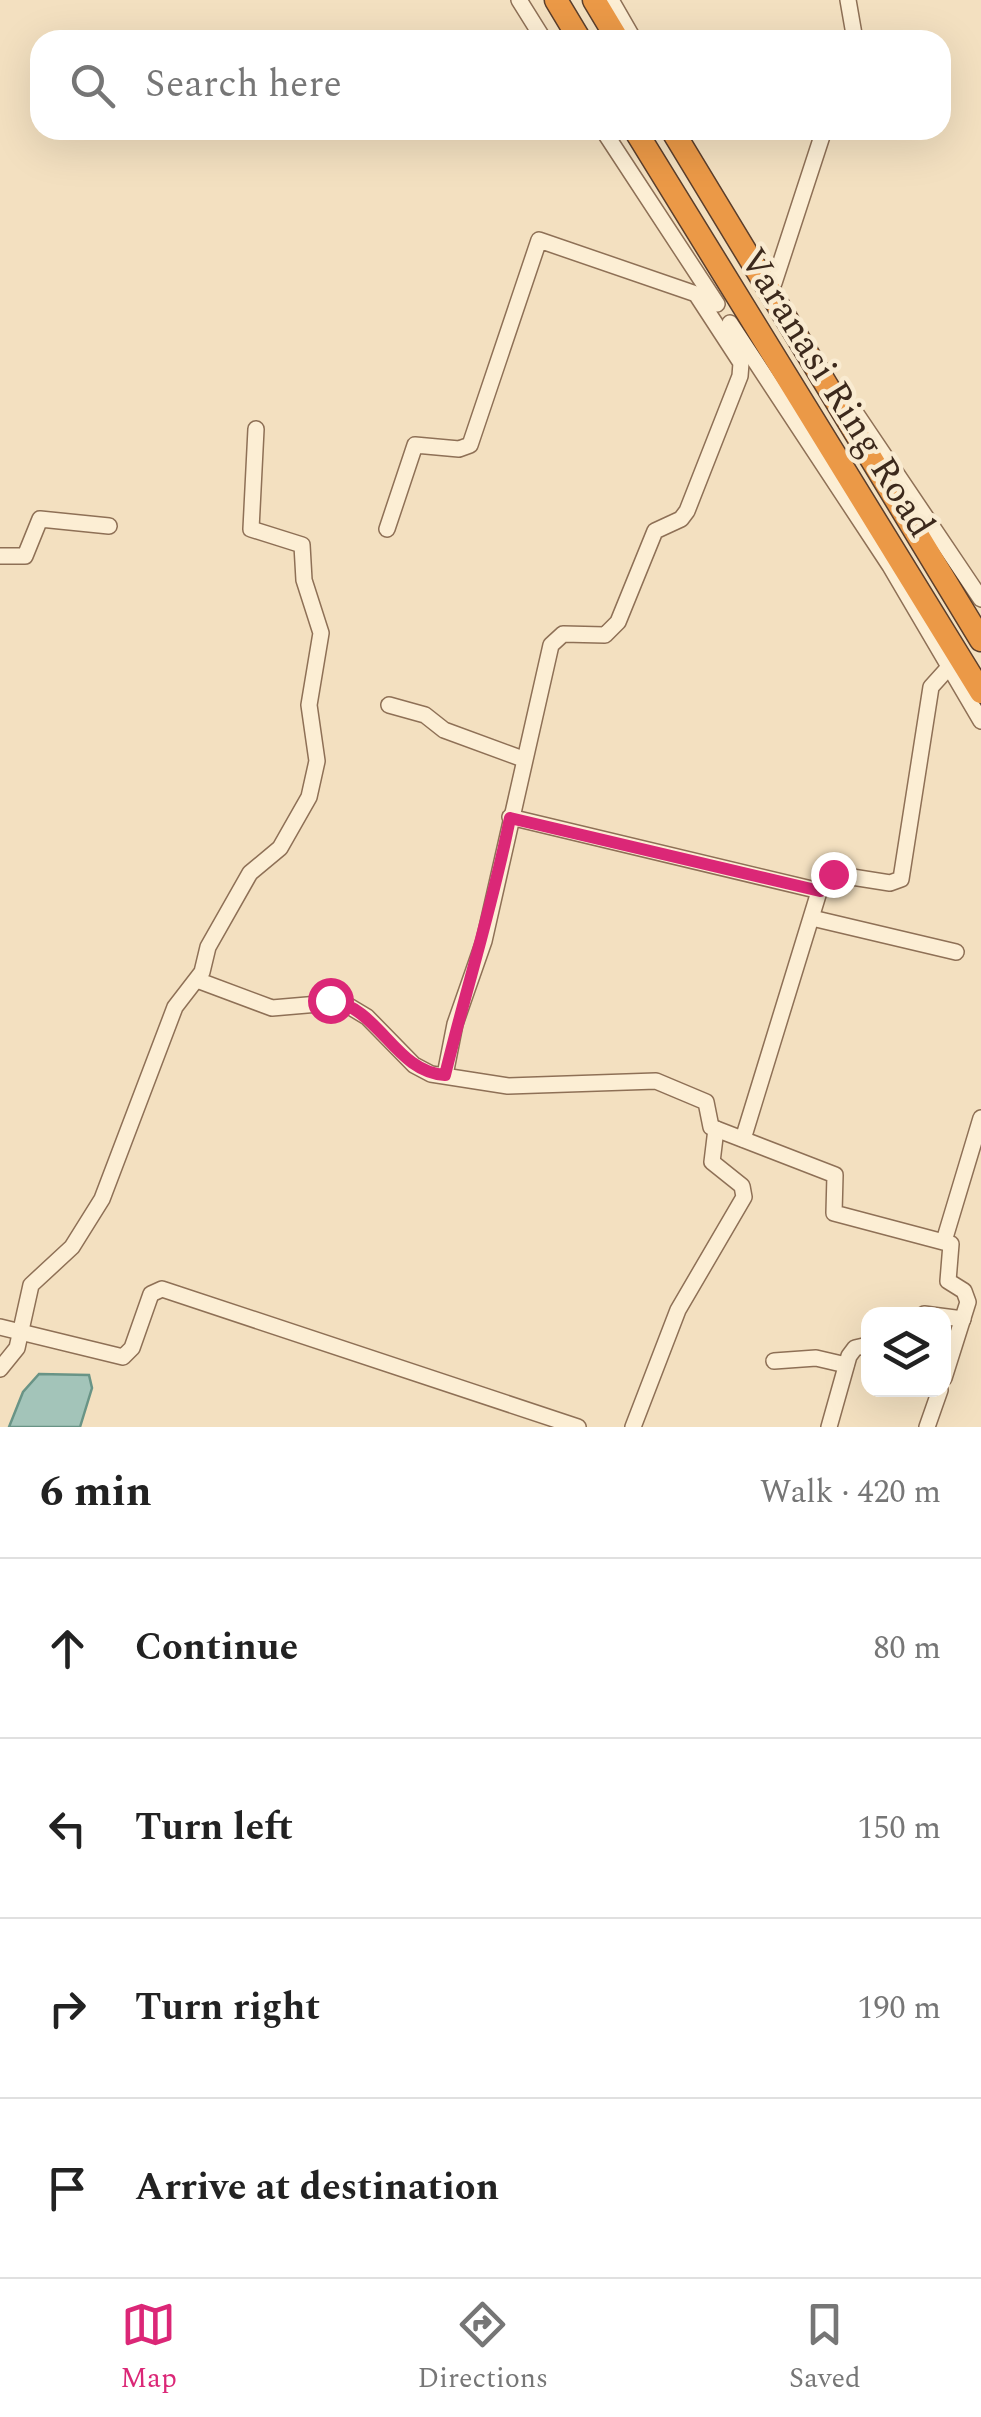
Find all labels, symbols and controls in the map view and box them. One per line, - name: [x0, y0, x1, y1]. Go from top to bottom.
- search box: [30, 30, 951, 140]
- text: Search here: [145, 56, 342, 114]
- icon: search: [65, 58, 120, 113]
- street label: Varanasi Ring Road: [724, 237, 949, 549]
- route end: [811, 852, 857, 898]
- route start: [308, 978, 354, 1024]
- map controls: [861, 1307, 951, 1397]
- button: layers: [861, 1307, 951, 1397]
- text: 6 min: [40, 1461, 152, 1524]
- text: Walk · 420 m: [760, 1468, 941, 1517]
- text: Continue: [135, 1619, 298, 1677]
- icon: ahead: [40, 1621, 95, 1676]
- text: 80 m: [873, 1624, 941, 1673]
- text: Turn left: [135, 1799, 293, 1857]
- icon: left: [40, 1801, 95, 1856]
- text: 150 m: [857, 1804, 941, 1853]
- text: Turn right: [135, 1979, 320, 2037]
- icon: right: [40, 1981, 95, 2036]
- text: 190 m: [857, 1984, 941, 2033]
- text: Arrive at destination: [135, 2159, 499, 2217]
- icon: arrive: [40, 2161, 95, 2216]
- tab: Map: [120, 2297, 177, 2400]
- tab: Directions: [417, 2297, 548, 2400]
- tab: Saved: [789, 2297, 861, 2400]

